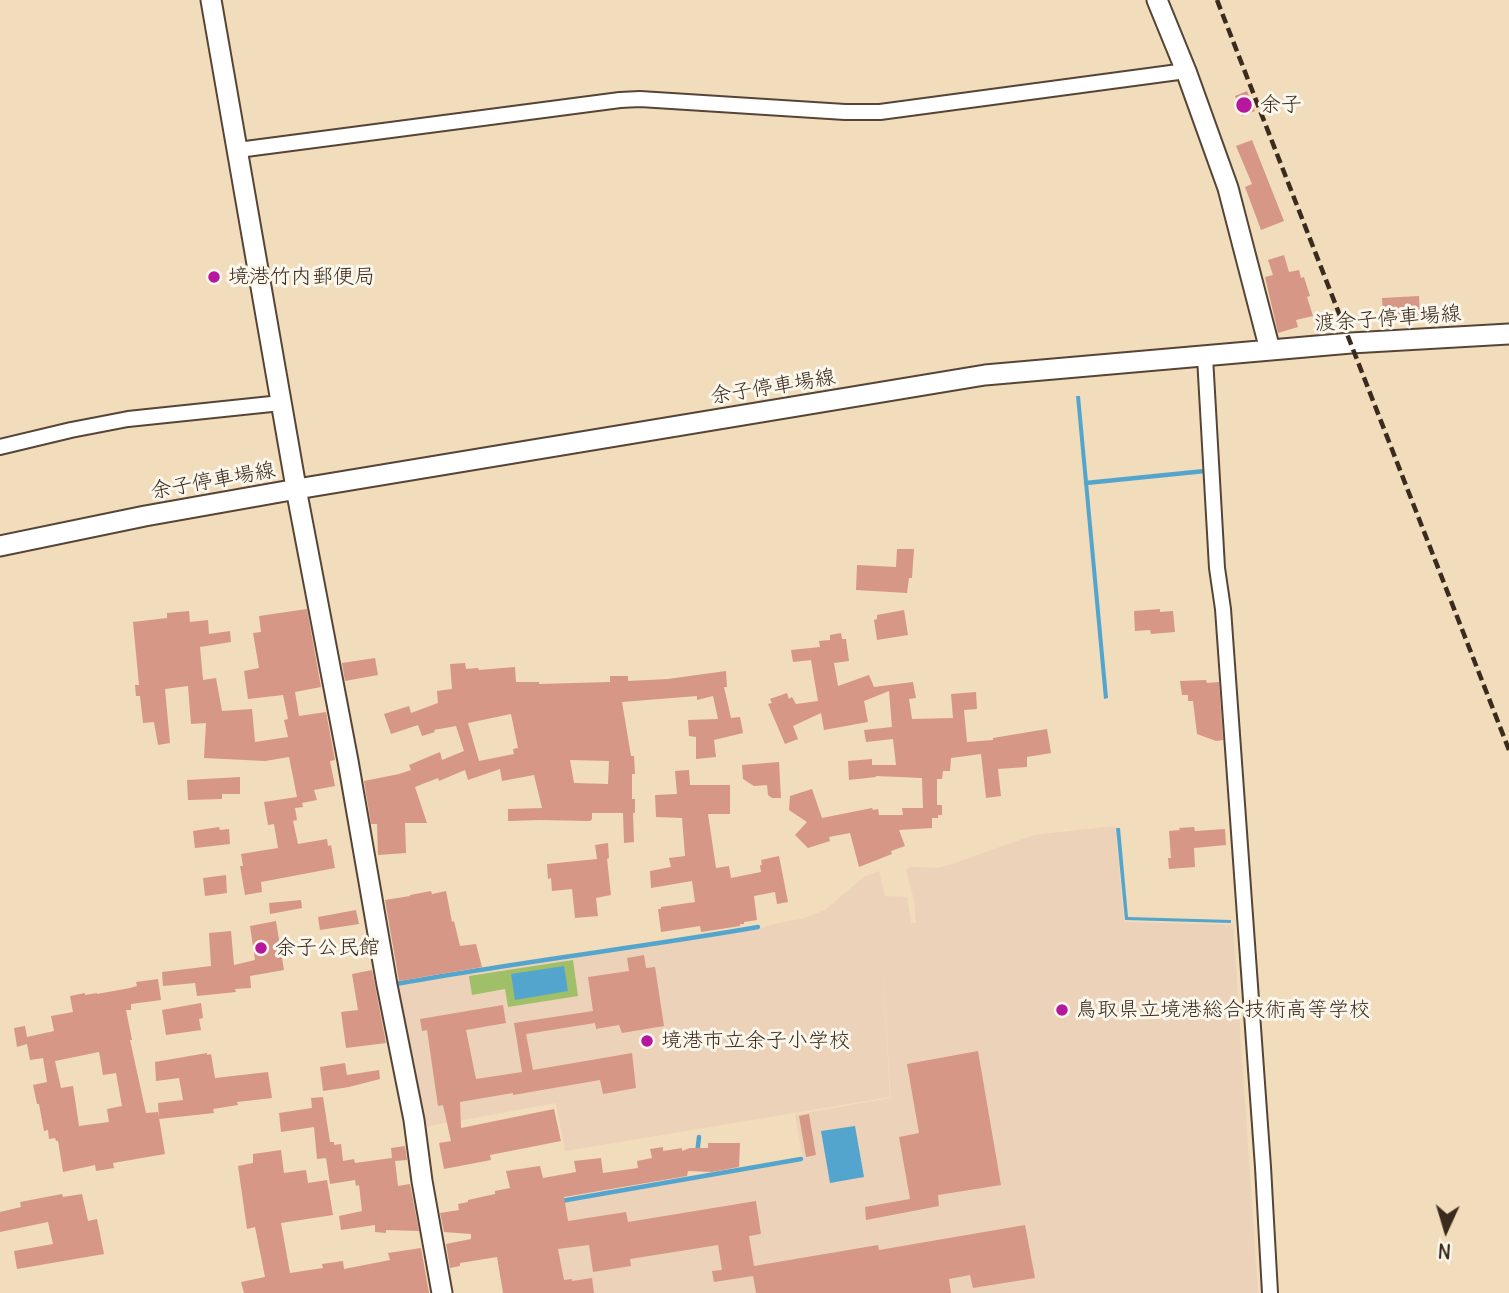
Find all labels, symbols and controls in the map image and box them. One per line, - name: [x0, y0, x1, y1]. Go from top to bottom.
- place label: 余子: [1260, 92, 1302, 118]
- marker: 余子: [1234, 95, 1254, 115]
- place label: 境港竹内郵便局: [228, 264, 375, 290]
- marker: 境港竹内郵便局: [206, 269, 222, 285]
- street label: 渡余子停車場線: [1314, 301, 1462, 337]
- street label: 余子停車場線: [709, 365, 837, 409]
- street label: 余子停車場線: [149, 458, 277, 504]
- place label: 余子公民館: [275, 935, 380, 961]
- marker: 余子公民館: [253, 940, 269, 956]
- place label: 鳥取県立境港総合技術高等学校: [1076, 997, 1370, 1023]
- marker: 鳥取県立境港総合技術高等学校: [1054, 1002, 1070, 1018]
- place label: 境港市立余子小学校: [661, 1028, 850, 1054]
- marker: 境港市立余子小学校: [639, 1033, 655, 1049]
- north arrow: [1411, 1195, 1481, 1265]
- text: N: [1437, 1239, 1452, 1263]

